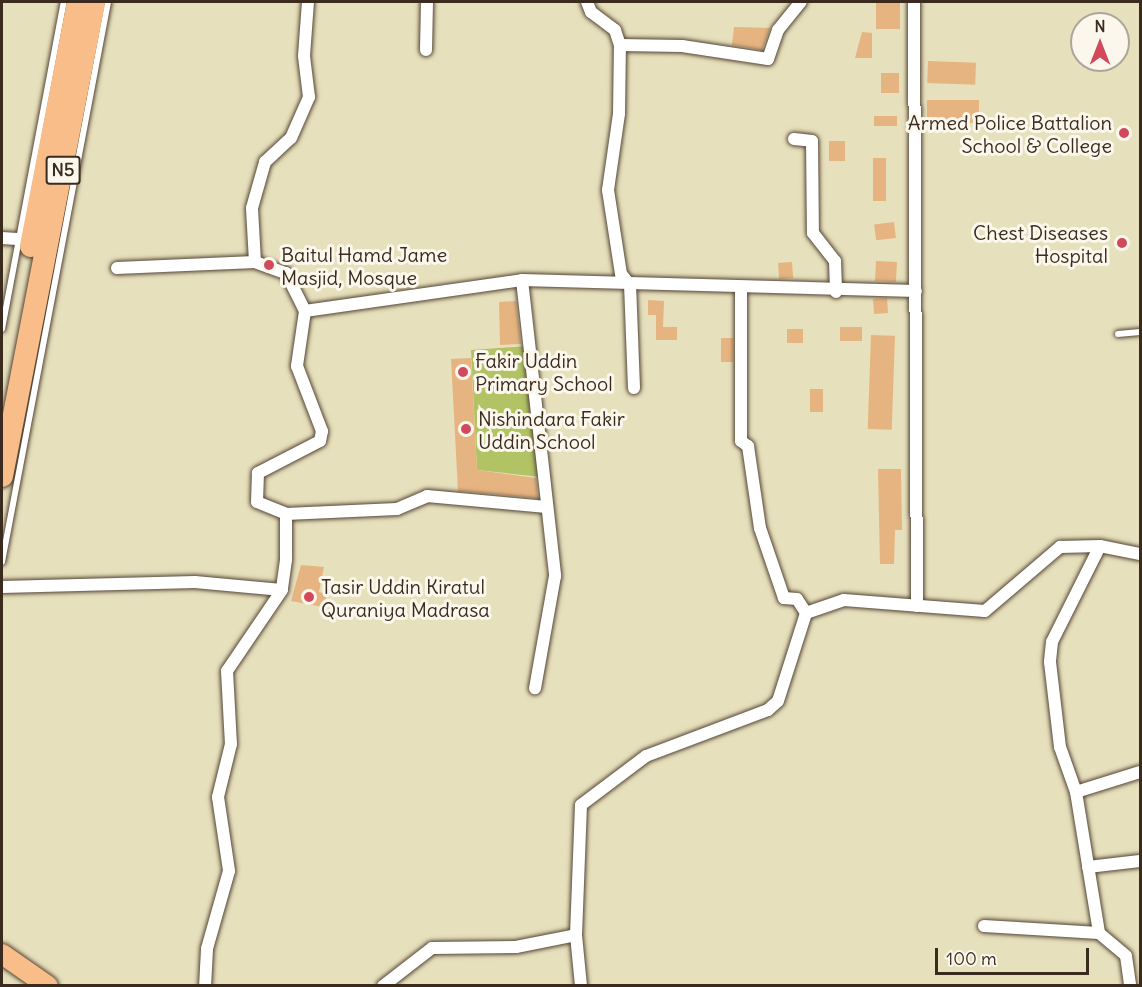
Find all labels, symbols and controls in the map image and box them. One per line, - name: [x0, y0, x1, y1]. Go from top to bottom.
- north arrow: [1070, 12, 1130, 72]
- text: N: [1094, 16, 1106, 36]
- place label: Armed Police Battalion School & College: [908, 110, 1112, 157]
- marker: Armed Police Battalion School & College: [1117, 126, 1131, 140]
- road number: N5: [45, 155, 81, 185]
- place label: Chest Diseases Hospital: [973, 220, 1108, 267]
- marker: Chest Diseases Hospital: [1113, 234, 1131, 252]
- place label: Baitul Hamd Jame Masjid, Mosque: [281, 242, 447, 289]
- marker: Baitul Hamd Jame Masjid, Mosque: [262, 258, 276, 272]
- place label: Fakir Uddin Primary School: [475, 348, 613, 395]
- marker: Fakir Uddin Primary School: [456, 365, 470, 379]
- place label: Nishindara Fakir Uddin School: [478, 406, 625, 453]
- marker: Nishindara Fakir Uddin School: [459, 422, 473, 436]
- place label: Tasir Uddin Kiratul Quraniya Madrasa: [321, 574, 490, 621]
- marker: Tasir Uddin Kiratul Quraniya Madrasa: [302, 590, 316, 604]
- scale bar: [938, 936, 1092, 974]
- text: 100 m: [946, 947, 997, 970]

